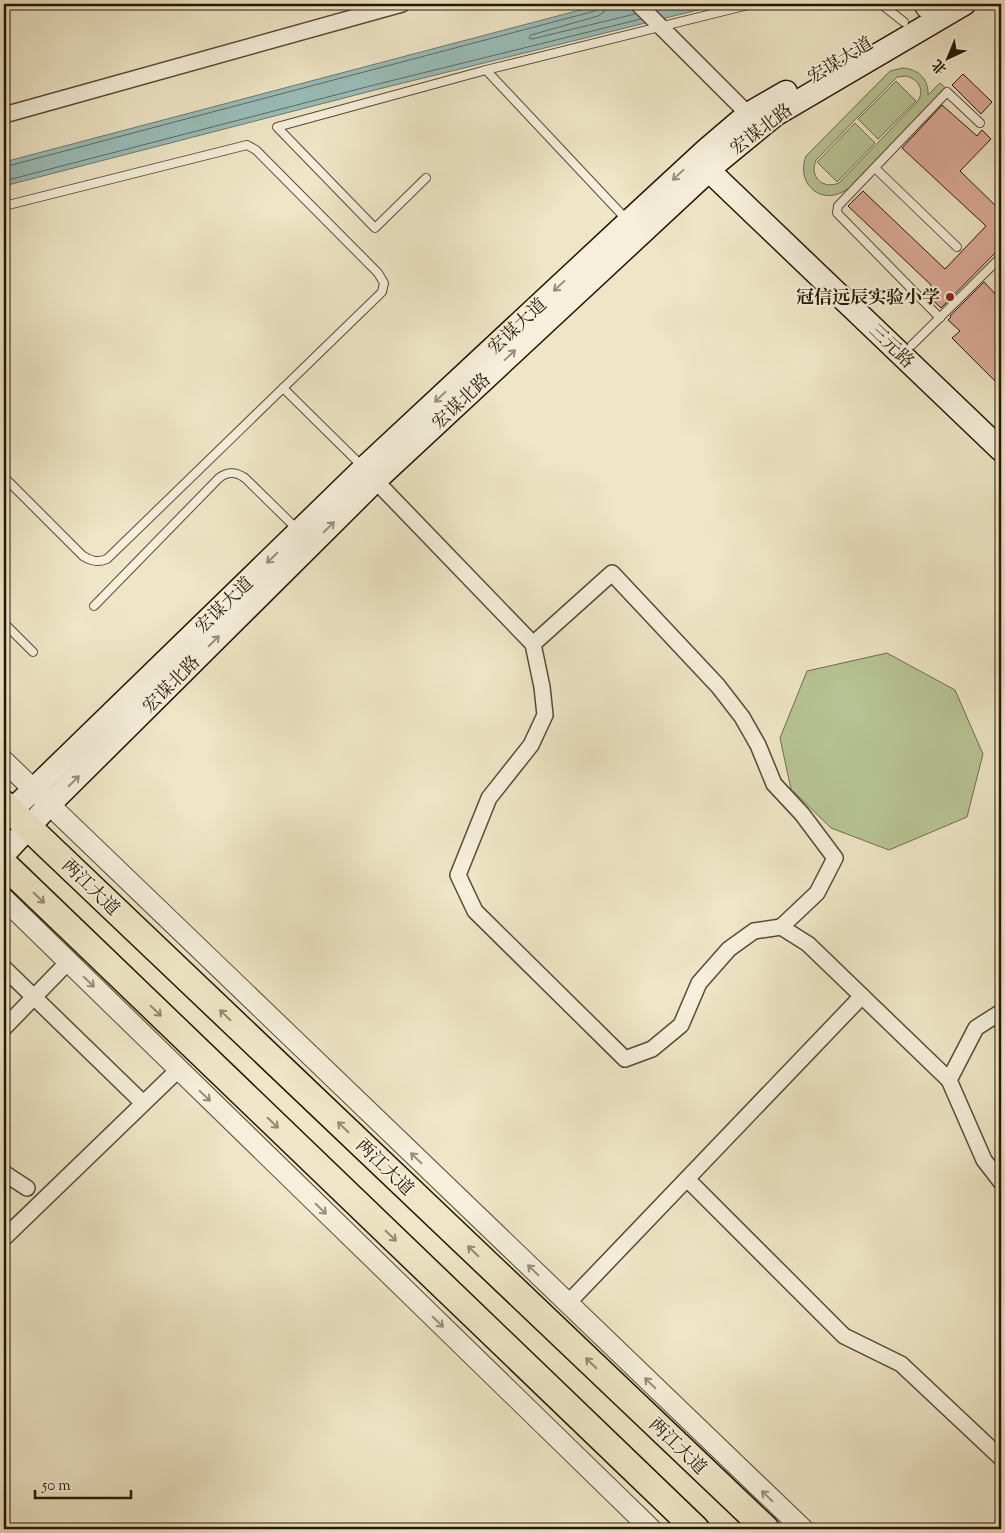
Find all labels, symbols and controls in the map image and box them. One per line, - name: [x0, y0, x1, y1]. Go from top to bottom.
- street label: 宏谋大道: [803, 32, 879, 91]
- north arrow: [922, 32, 972, 82]
- text: 北: [928, 54, 952, 78]
- street label: 宏谋北路: [726, 99, 799, 163]
- one-way arrow: [671, 170, 684, 181]
- one-way arrow: [553, 280, 565, 292]
- place label: 冠信远辰实验小学: [796, 286, 940, 312]
- marker: 冠信远辰实验小学: [944, 291, 956, 303]
- street label: 宏谋大道: [483, 293, 554, 362]
- street label: 三元路: [862, 319, 919, 376]
- one-way arrow: [504, 349, 517, 361]
- street label: 宏谋北路: [427, 368, 498, 437]
- one-way arrow: [434, 391, 447, 403]
- one-way arrow: [323, 521, 335, 533]
- one-way arrow: [266, 552, 278, 564]
- street label: 宏谋大道: [190, 572, 260, 641]
- one-way arrow: [208, 635, 220, 648]
- street label: 宏谋北路: [138, 651, 207, 720]
- one-way arrow: [67, 775, 80, 787]
- street label: 两江大道: [55, 854, 125, 923]
- one-way arrow: [33, 892, 45, 904]
- one-way arrow: [83, 976, 95, 988]
- one-way arrow: [150, 1005, 162, 1017]
- one-way arrow: [219, 1009, 231, 1021]
- one-way arrow: [199, 1089, 211, 1102]
- one-way arrow: [267, 1117, 280, 1129]
- one-way arrow: [336, 1121, 349, 1133]
- street label: 两江大道: [349, 1134, 419, 1203]
- one-way arrow: [409, 1152, 422, 1164]
- one-way arrow: [315, 1203, 327, 1215]
- one-way arrow: [384, 1230, 397, 1242]
- one-way arrow: [467, 1245, 480, 1257]
- one-way arrow: [527, 1264, 539, 1276]
- one-way arrow: [431, 1316, 444, 1328]
- one-way arrow: [585, 1357, 597, 1369]
- one-way arrow: [644, 1377, 656, 1389]
- street label: 两江大道: [642, 1413, 712, 1482]
- scale bar: [35, 1468, 131, 1500]
- text: 50 m: [41, 1476, 71, 1497]
- one-way arrow: [761, 1490, 773, 1502]

